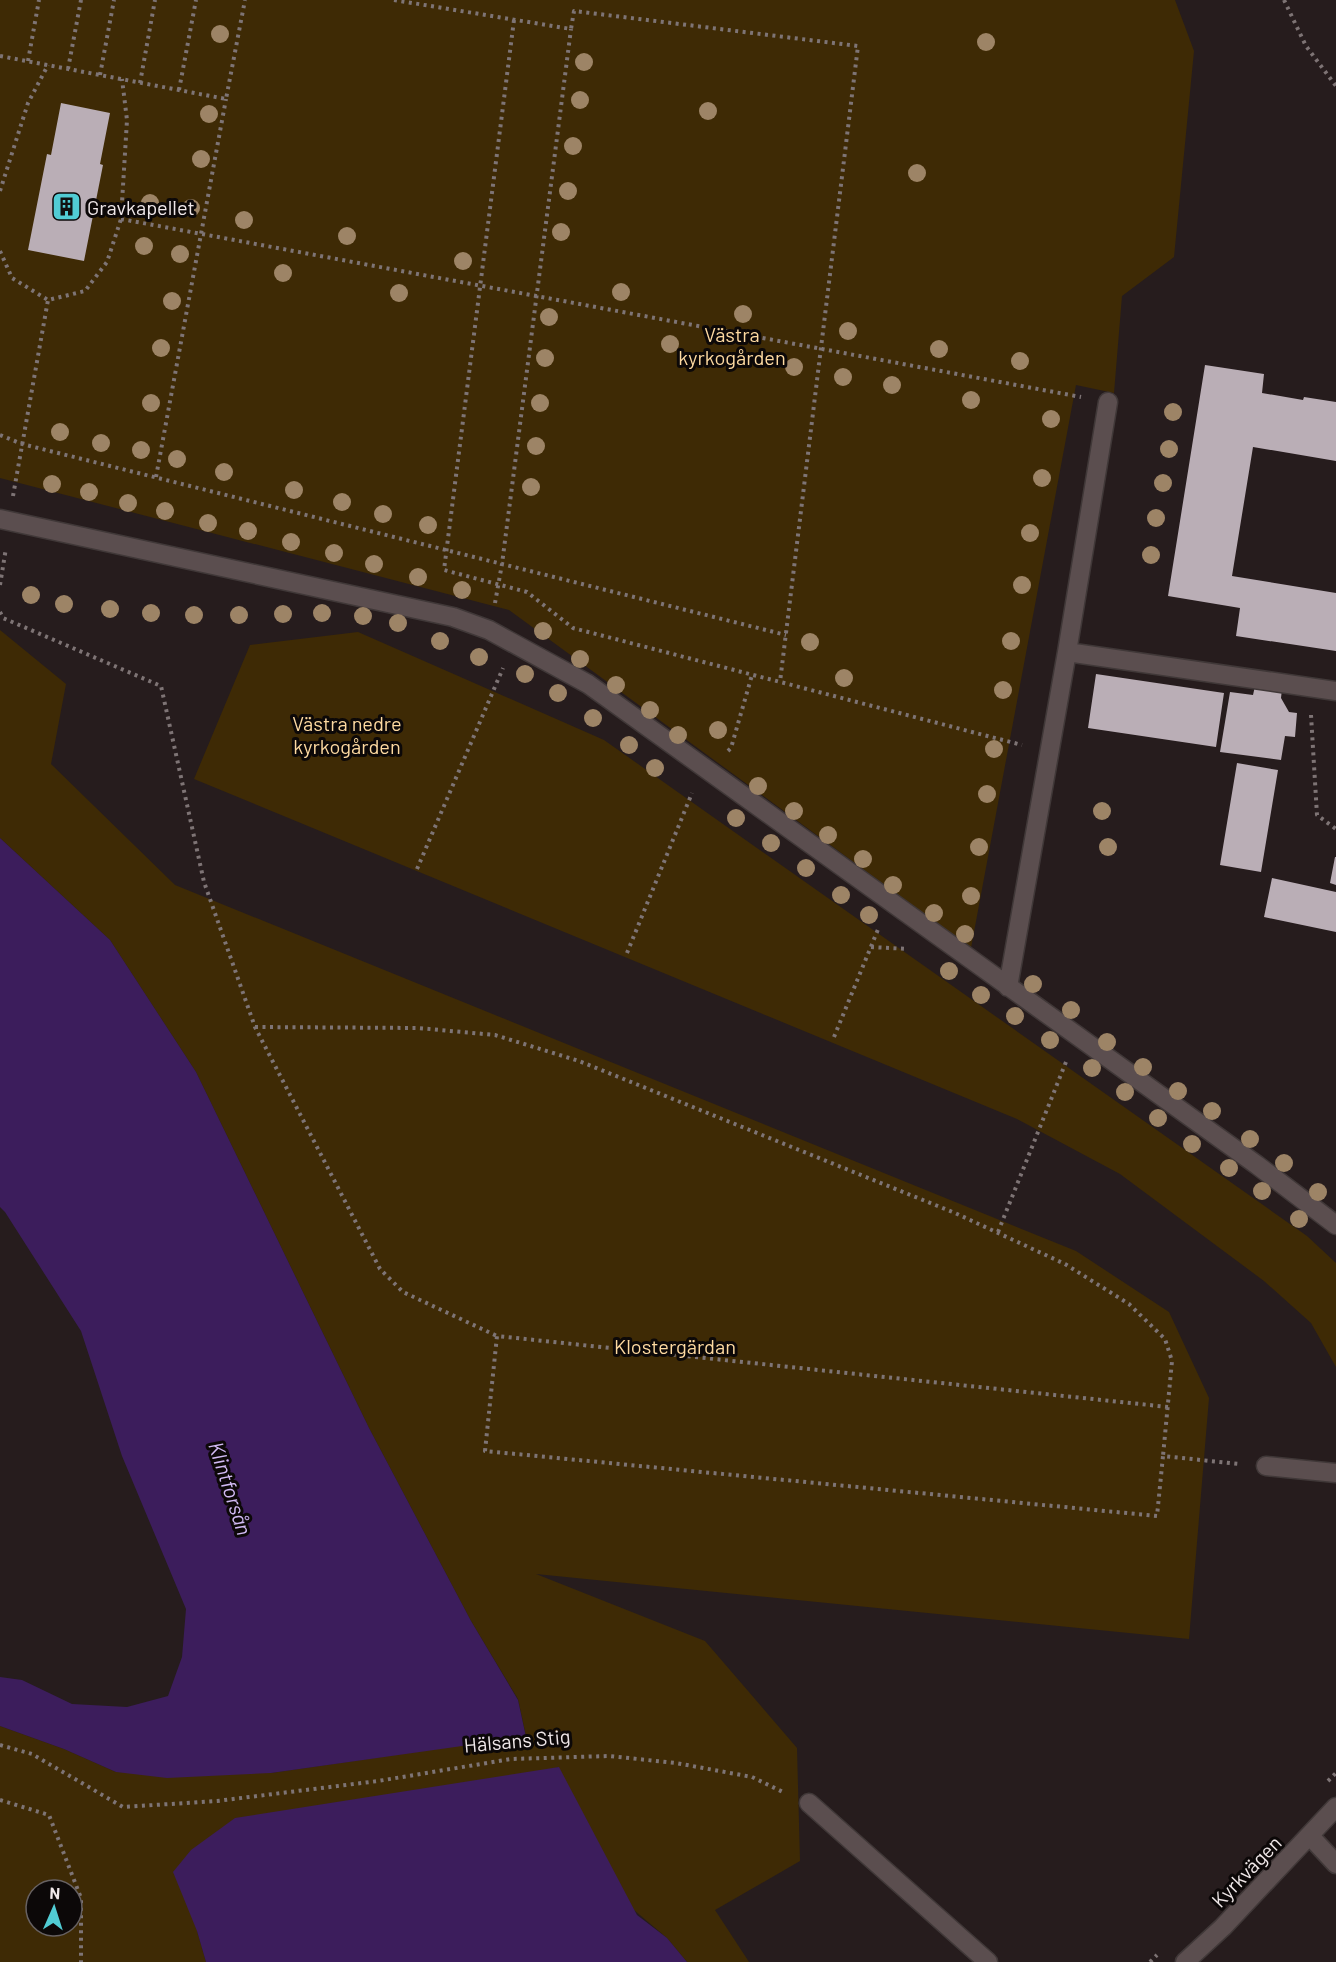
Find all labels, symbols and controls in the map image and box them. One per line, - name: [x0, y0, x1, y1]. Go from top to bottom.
- building icon: Gravkapellet: [50, 191, 82, 223]
- place label: Gravkapellet: [87, 195, 195, 219]
- park label: Västra kyrkogården: [678, 322, 786, 369]
- park label: Västra nedre kyrkogården: [292, 711, 402, 758]
- park label: Klostergärdan: [614, 1334, 736, 1358]
- water label: Klintforsån: [204, 1438, 258, 1538]
- street label: Hälsans Stig: [463, 1723, 571, 1757]
- street label: Kyrkvägen: [1206, 1830, 1286, 1912]
- north arrow: [24, 1878, 84, 1938]
- text: N: [49, 1883, 61, 1902]

